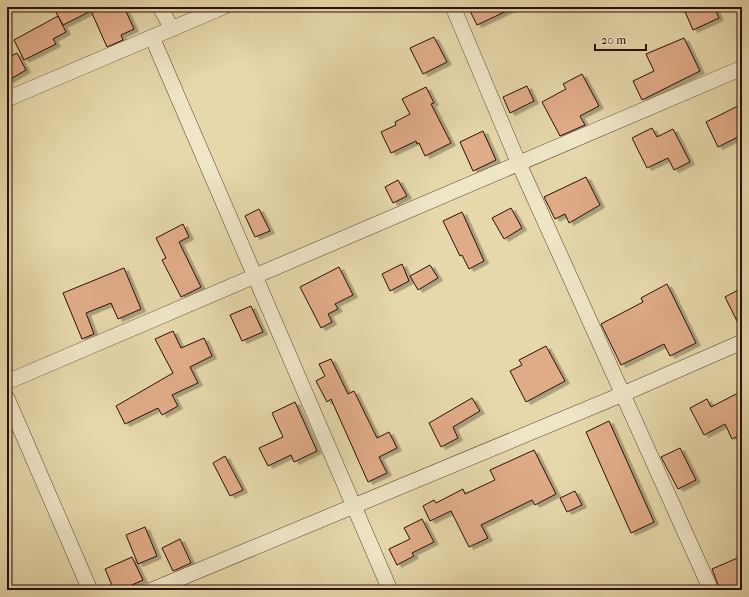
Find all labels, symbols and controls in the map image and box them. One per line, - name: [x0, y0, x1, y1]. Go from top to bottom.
- scale bar: [595, 26, 646, 52]
- text: 20 m: [601, 33, 626, 47]

